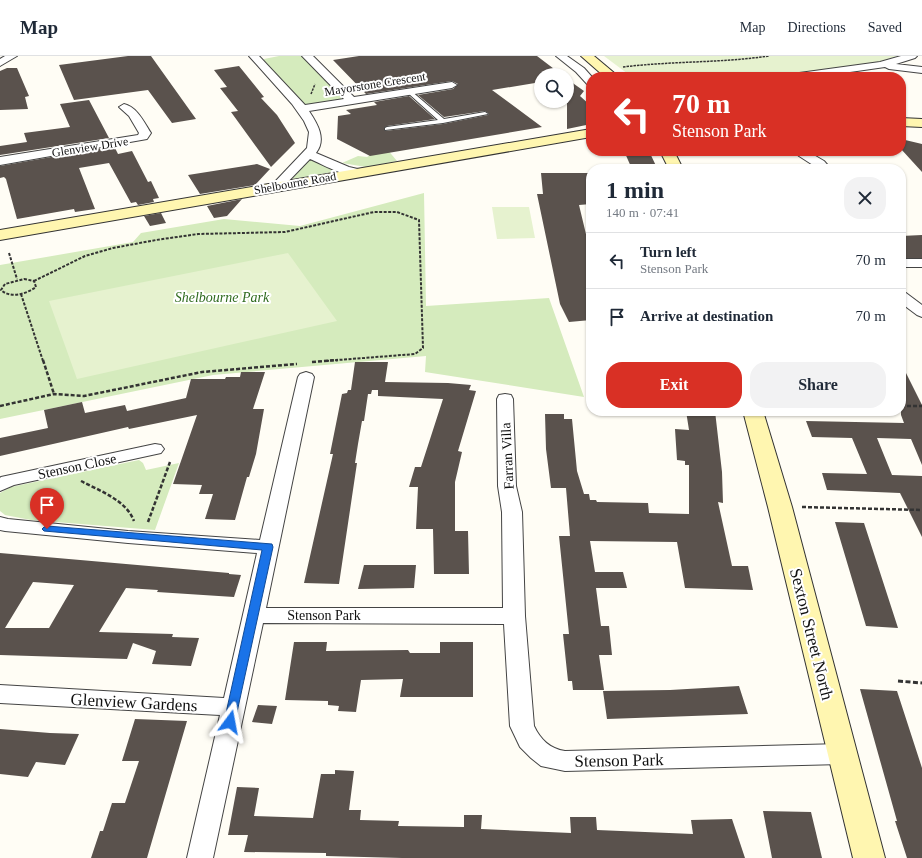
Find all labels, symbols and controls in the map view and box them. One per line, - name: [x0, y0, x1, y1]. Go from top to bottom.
- text: Map: [20, 17, 58, 38]
- text: Map: [740, 20, 765, 35]
- text: Directions: [787, 20, 846, 35]
- text: Saved: [868, 20, 902, 35]
- map controls: [534, 68, 574, 108]
- button: search: [534, 68, 574, 108]
- street label: Mayorstone Crescent: [323, 69, 427, 99]
- icon: left: [606, 88, 658, 140]
- text: 70 m: [672, 88, 730, 119]
- text: Stenson Park: [672, 121, 767, 141]
- street label: Glenview Drive: [51, 134, 129, 160]
- street label: Shelbourne Road: [253, 169, 337, 197]
- text: 1 min: [606, 177, 664, 203]
- button: close: [844, 177, 886, 219]
- text: 140 m · 07:41: [606, 205, 679, 220]
- text: Turn left: [640, 244, 697, 260]
- icon: left: [606, 250, 628, 272]
- text: 70 m: [856, 252, 886, 268]
- text: Stenson Park: [640, 261, 708, 276]
- park label: Shelbourne Park: [175, 290, 270, 305]
- icon: arrive: [606, 306, 628, 328]
- text: Arrive at destination: [640, 308, 773, 324]
- text: 70 m: [856, 308, 886, 324]
- button: Exit: [606, 362, 742, 408]
- button: Share: [750, 362, 886, 408]
- street label: Farran Villa: [498, 421, 517, 490]
- street label: Stenson Close: [37, 451, 118, 482]
- pin: [30, 488, 64, 529]
- icon: arrive: [36, 494, 58, 516]
- street label: Sexton Street North: [786, 566, 837, 702]
- street label: Stenson Park: [287, 608, 361, 623]
- street label: Glenview Gardens: [70, 690, 198, 715]
- position arrow: [209, 701, 251, 743]
- street label: Stenson Park: [574, 750, 664, 771]

